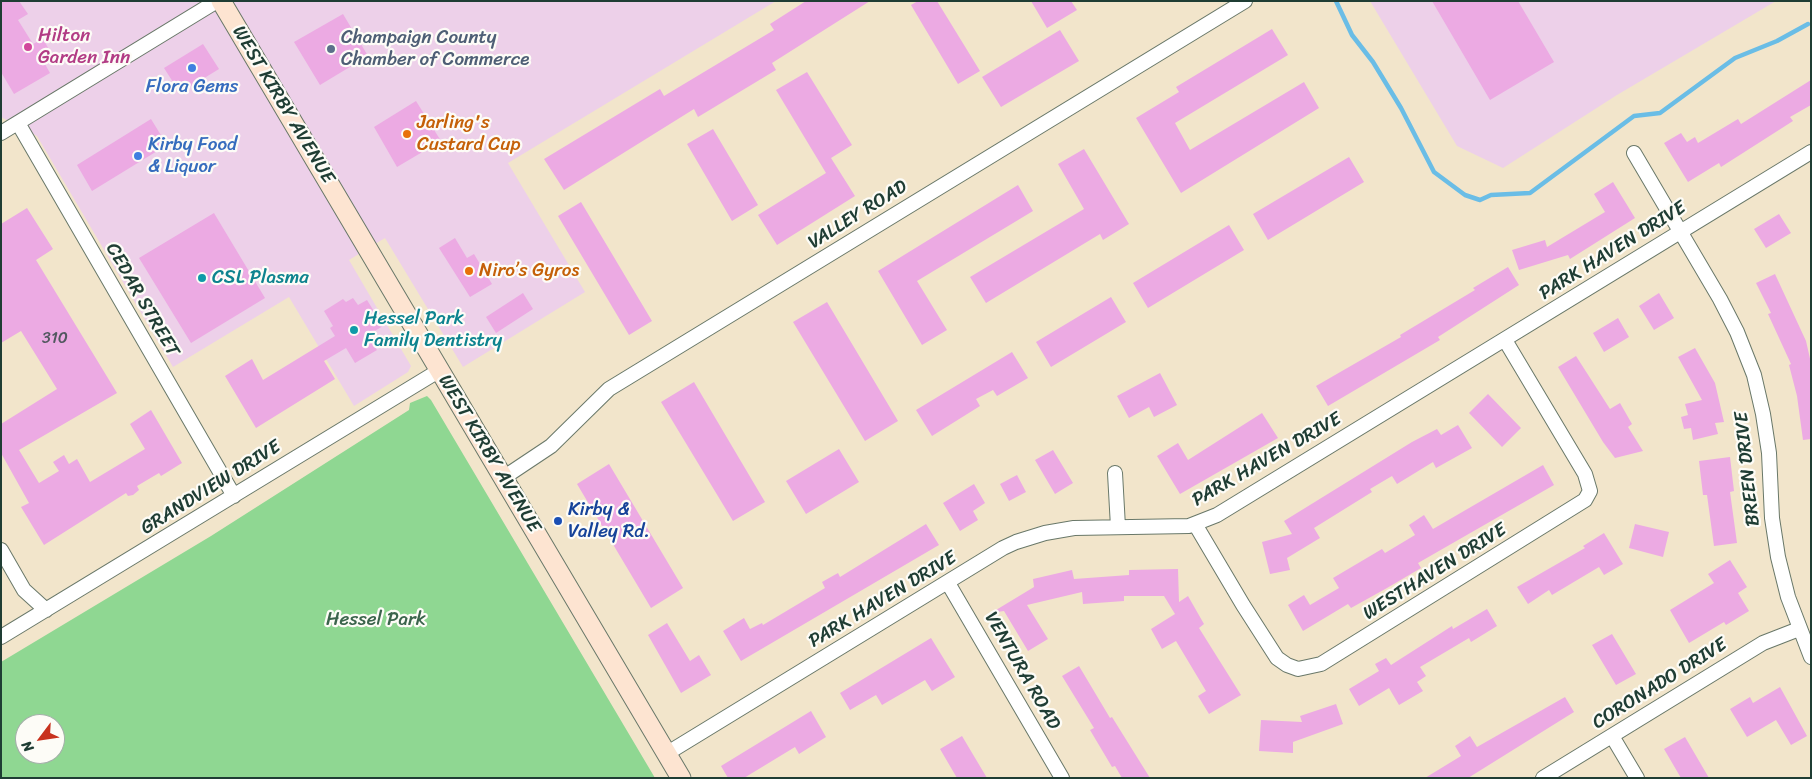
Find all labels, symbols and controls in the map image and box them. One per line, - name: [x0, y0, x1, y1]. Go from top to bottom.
- street label: WEST KIRBY AVENUE: [227, 22, 339, 188]
- place label: Hilton Garden Inn: [38, 25, 130, 69]
- place label: Champaign County Chamber of Commerce: [341, 27, 529, 71]
- marker: Hilton Garden Inn: [22, 41, 34, 53]
- marker: Champaign County Chamber of Commerce: [325, 43, 337, 55]
- marker: Flora Gems: [186, 62, 198, 74]
- place label: Flora Gems: [146, 76, 238, 98]
- place label: Jarling's Custard Cup: [417, 112, 520, 156]
- marker: Jarling's Custard Cup: [401, 128, 413, 140]
- place label: Kirby Food & Liquor: [148, 134, 237, 178]
- marker: Kirby Food & Liquor: [132, 150, 144, 162]
- street label: VALLEY ROAD: [804, 176, 912, 254]
- street label: PARK HAVEN DRIVE: [1536, 197, 1690, 305]
- street label: CEDAR STREET: [100, 239, 184, 361]
- place label: Niro’s Gyros: [479, 260, 579, 282]
- marker: Niro’s Gyros: [463, 265, 475, 277]
- place label: CSL Plasma: [212, 267, 309, 289]
- marker: CSL Plasma: [196, 272, 208, 284]
- place label: Hessel Park Family Dentistry: [364, 308, 502, 352]
- marker: Hessel Park Family Dentistry: [348, 324, 360, 336]
- house number: 310: [42, 329, 68, 349]
- street label: WEST KIRBY AVENUE: [433, 371, 545, 537]
- street label: PARK HAVEN DRIVE: [1188, 408, 1346, 512]
- street label: BREEN DRIVE: [1731, 411, 1765, 527]
- street label: GRANDVIEW DRIVE: [137, 436, 285, 540]
- place label: Kirby & Valley Rd.: [568, 499, 650, 543]
- marker: Kirby & Valley Rd.: [552, 515, 564, 527]
- street label: WESTHAVEN DRIVE: [1359, 519, 1511, 625]
- street label: PARK HAVEN DRIVE: [805, 547, 961, 653]
- street label: VENTURA ROAD: [979, 608, 1065, 734]
- park label: Hessel Park: [326, 609, 426, 631]
- street label: CORONADO DRIVE: [1588, 633, 1732, 735]
- north arrow: [15, 714, 65, 764]
- text: N: [14, 736, 41, 757]

